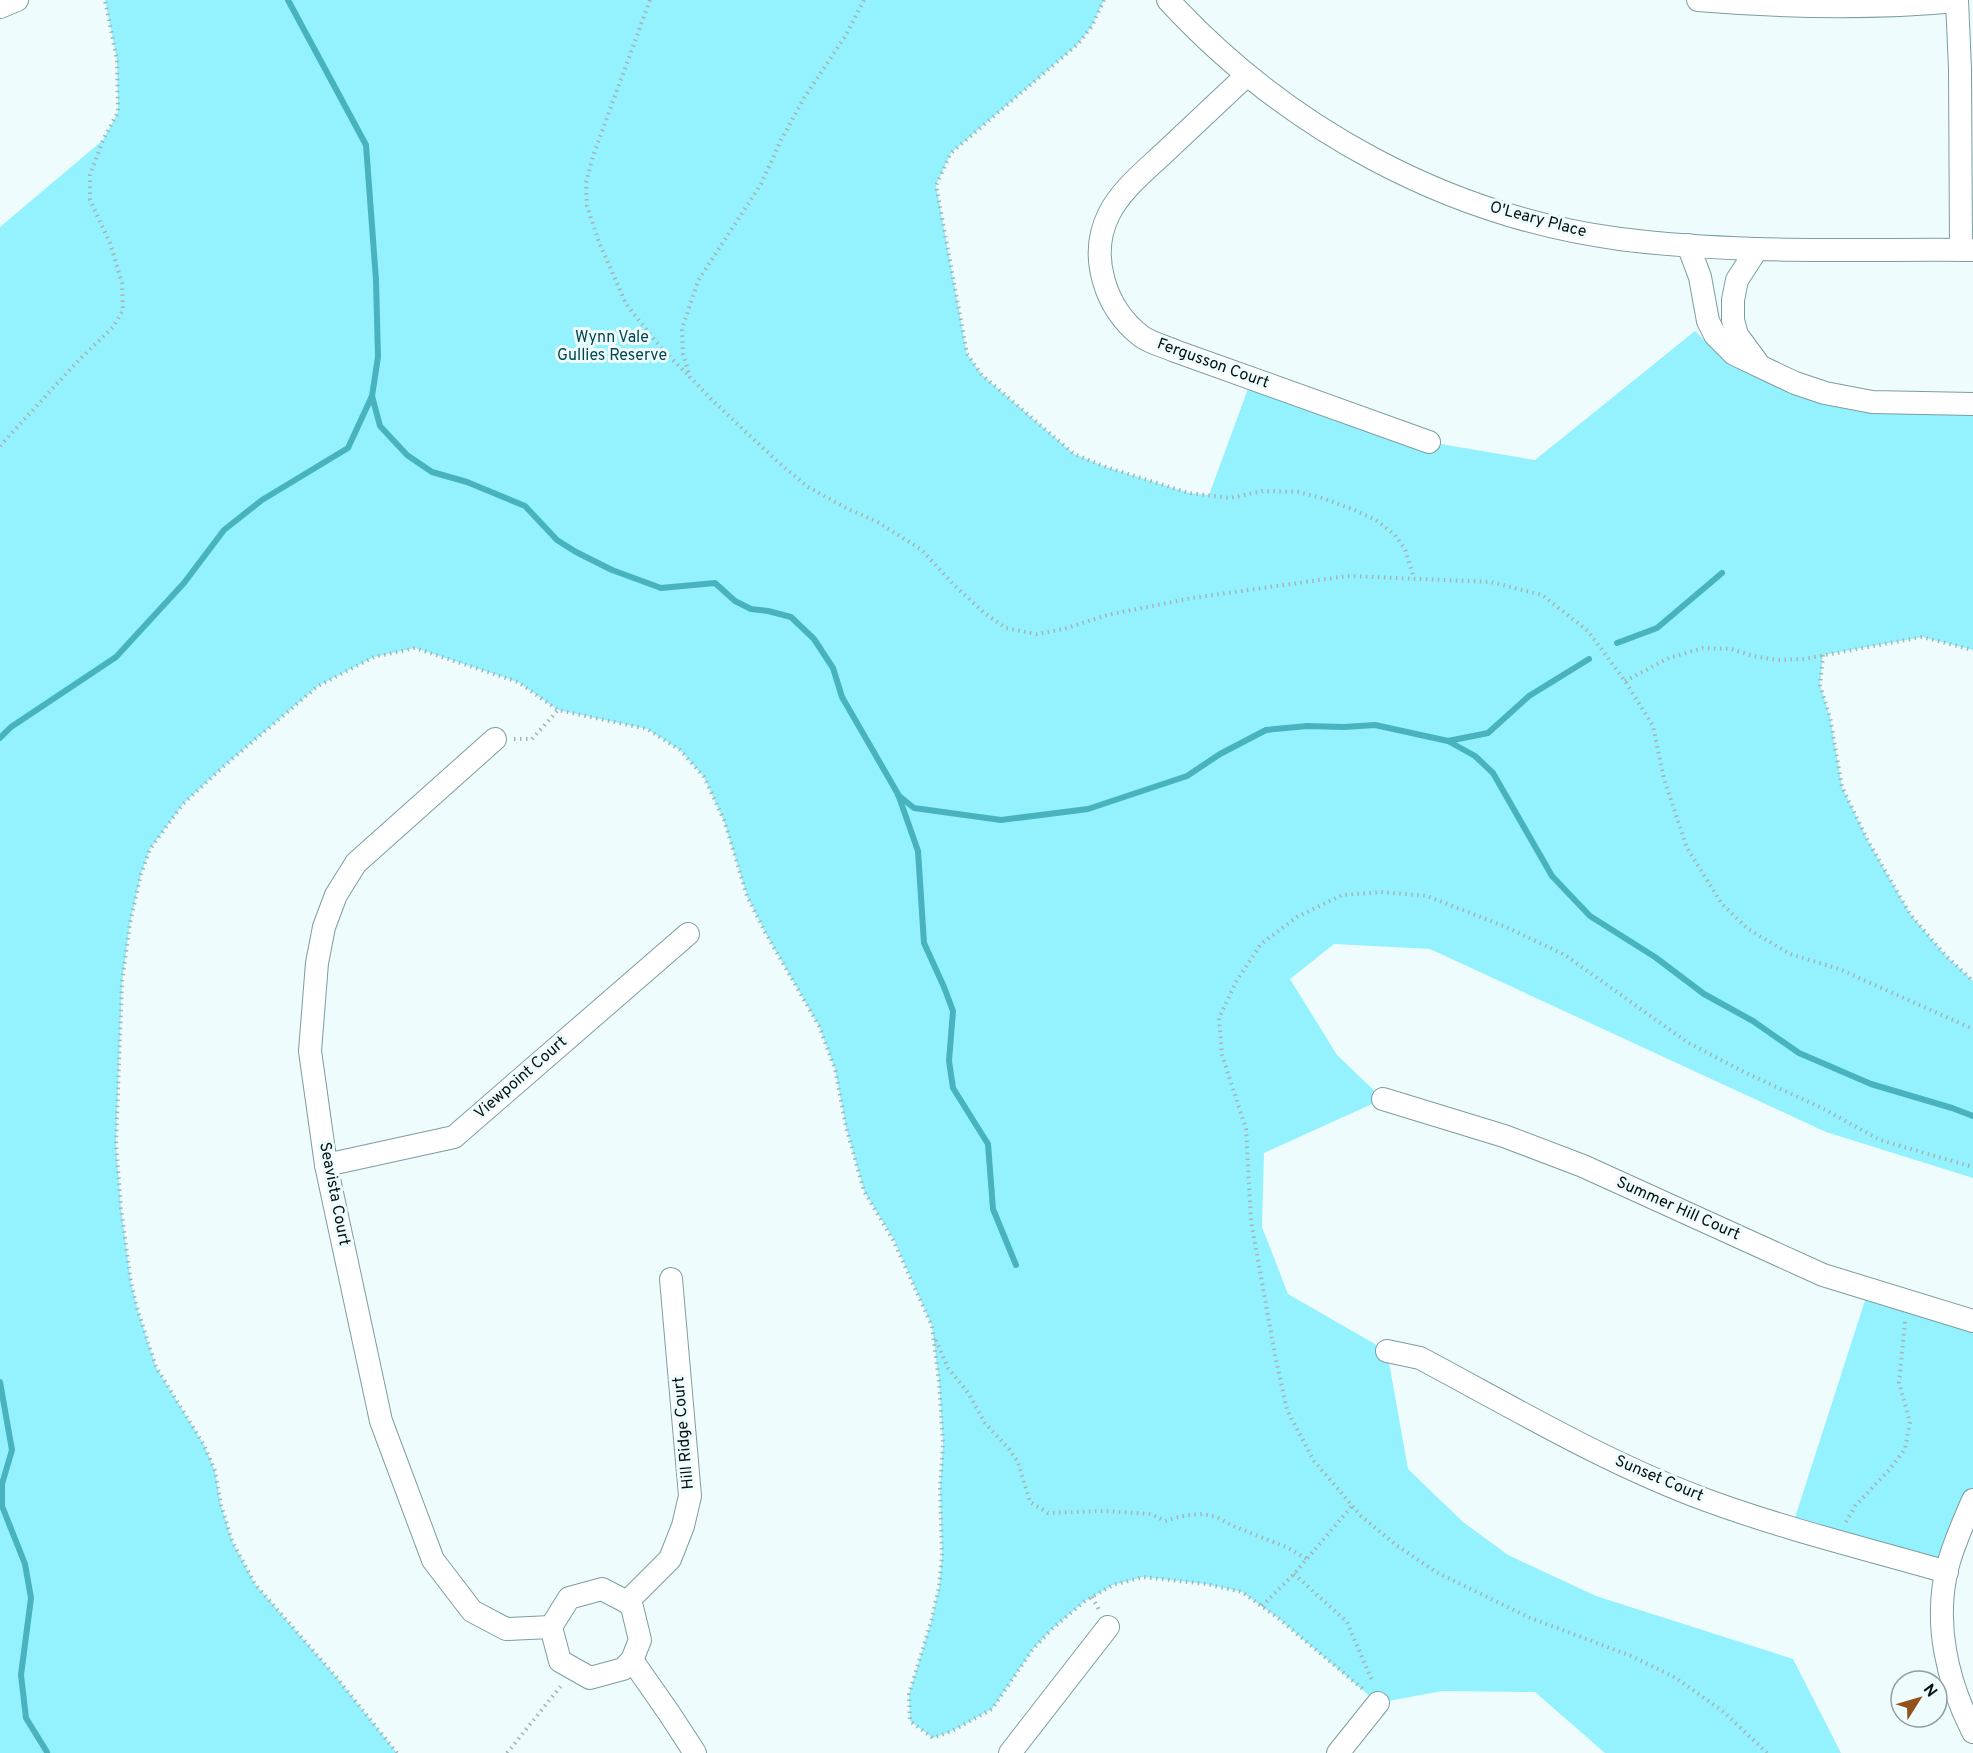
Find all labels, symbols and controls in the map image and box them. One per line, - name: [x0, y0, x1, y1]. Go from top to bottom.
- street label: O'Leary Place: [1487, 197, 1589, 243]
- park label: Wynn Vale Gullies Reserve: [557, 328, 667, 366]
- street label: Fergusson Court: [1154, 334, 1272, 394]
- street label: Viewpoint Court: [471, 1032, 571, 1124]
- street label: Seavista Court: [314, 1141, 354, 1247]
- street label: Summer Hill Court: [1613, 1173, 1743, 1245]
- street label: Hill Ridge Court: [669, 1376, 699, 1490]
- street label: Sunset Court: [1612, 1451, 1706, 1507]
- north arrow: [1889, 1669, 1949, 1729]
- text: N: [1918, 1681, 1941, 1702]

